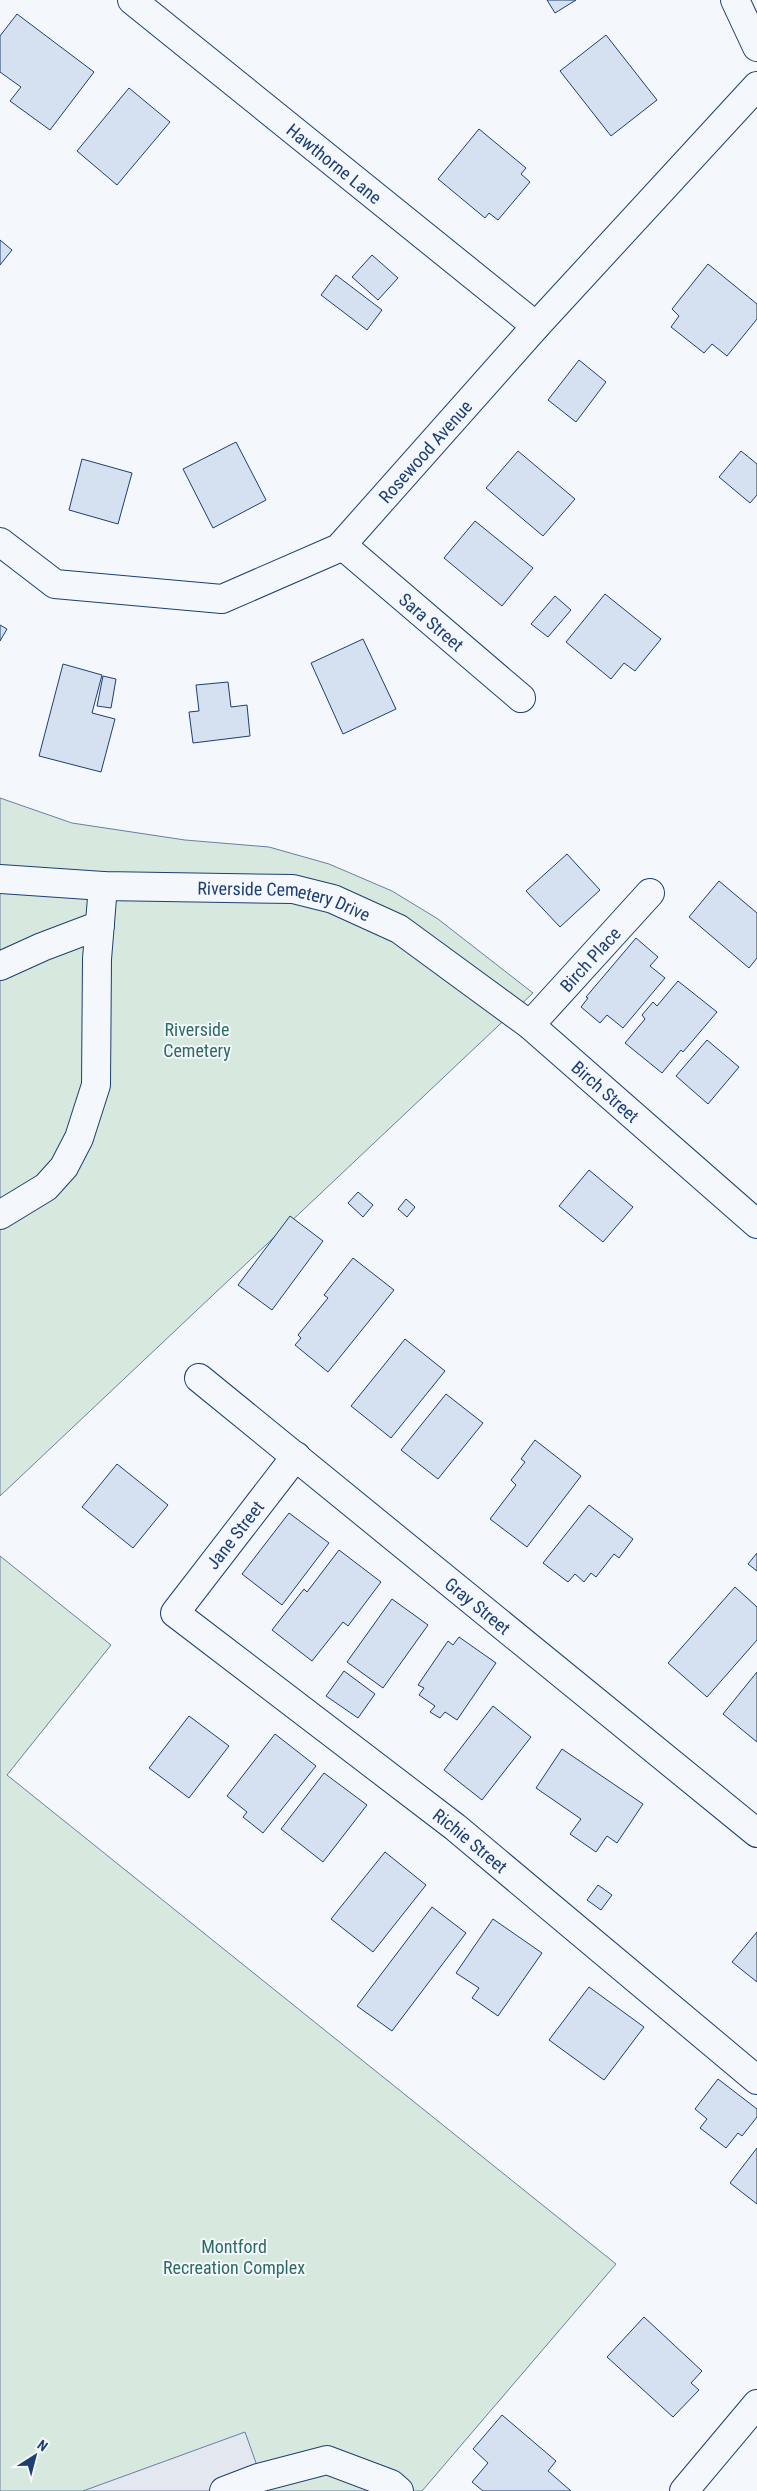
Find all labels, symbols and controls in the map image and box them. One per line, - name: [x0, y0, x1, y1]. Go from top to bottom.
- street label: Hawthorne Lane: [283, 119, 386, 208]
- street label: Rosewood Avenue: [374, 396, 476, 507]
- street label: Sara Street: [395, 588, 468, 655]
- street label: Riverside Cemetery Drive: [197, 877, 374, 925]
- street label: Birch Place: [555, 922, 625, 996]
- park label: Riverside Cemetery: [163, 1019, 231, 1061]
- street label: Birch Street: [568, 1056, 644, 1126]
- street label: Jane Street: [202, 1497, 268, 1573]
- street label: Gray Street: [441, 1573, 515, 1638]
- street label: Richie Street: [429, 1804, 512, 1877]
- park label: Montford Recreation Complex: [163, 2236, 305, 2278]
- north arrow: [10, 2431, 60, 2481]
- text: N: [34, 2436, 51, 2454]

